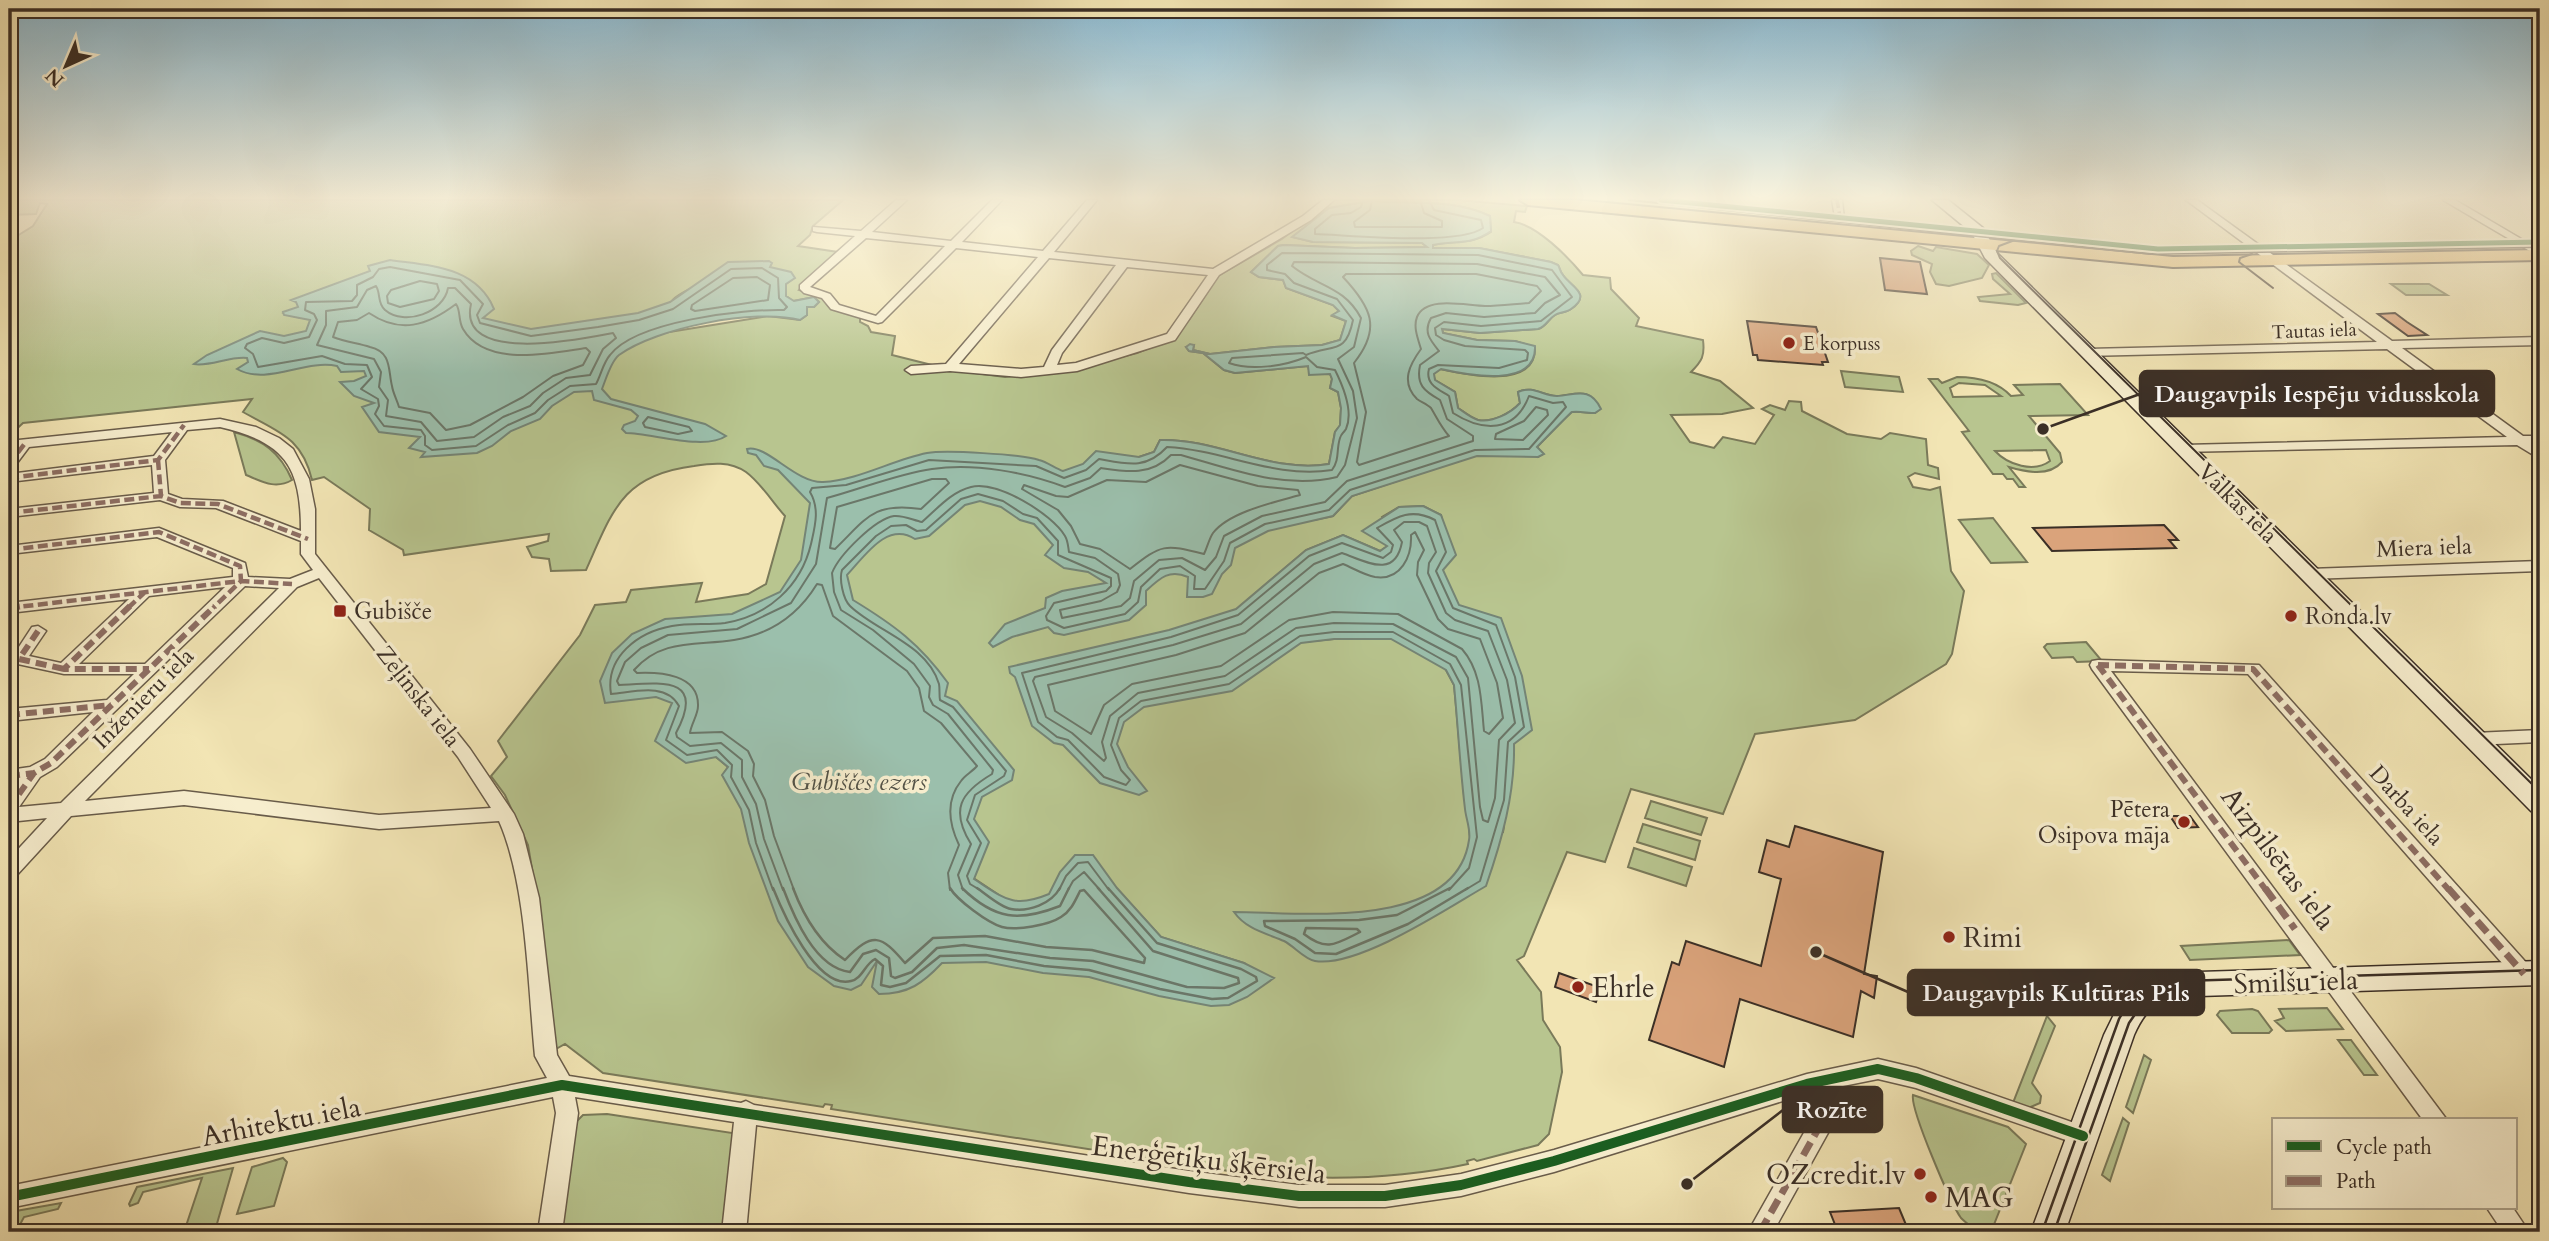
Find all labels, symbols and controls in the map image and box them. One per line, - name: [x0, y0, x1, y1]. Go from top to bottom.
- north arrow: [32, 32, 102, 102]
- text: N: [40, 62, 70, 93]
- street label: Tautas iela: [2271, 317, 2357, 345]
- place label: E korpuss: [1803, 331, 1880, 357]
- marker: E korpuss: [1781, 335, 1797, 351]
- callout: Daugavpils Iespēju vidusskola: [2140, 371, 2494, 416]
- text: Daugavpils Iespēju vidusskola: [2154, 378, 2480, 411]
- street label: Valkas iela: [2191, 457, 2285, 550]
- street label: Miera iela: [2376, 530, 2472, 565]
- place label: Gubišče: [354, 596, 432, 627]
- place label: Ronda.lv: [2305, 601, 2392, 632]
- marker: Gubišče: [332, 603, 348, 619]
- marker: Ronda.lv: [2283, 608, 2299, 624]
- street label: Zeļinska iela: [369, 639, 468, 754]
- street label: Inženieru iela: [86, 641, 201, 756]
- street label: Darba iela: [2362, 758, 2451, 852]
- water label: Gubiščes ezers: [791, 766, 927, 799]
- street label: Aizpilsētas iela: [2212, 779, 2345, 938]
- place label: Pētera Osipova māja: [2038, 794, 2170, 851]
- marker: Pētera Osipova māja: [2176, 814, 2192, 830]
- place label: Rimi: [1963, 919, 2022, 957]
- marker: Rimi: [1941, 929, 1957, 945]
- street label: Smilšu iela: [2233, 961, 2359, 1003]
- place label: Ehrle: [1592, 969, 1655, 1007]
- callout: Daugavpils Kultūras Pils: [1908, 970, 2204, 1015]
- text: Daugavpils Kultūras Pils: [1922, 977, 2190, 1010]
- marker: Ehrle: [1570, 979, 1586, 995]
- callout: Rozīte: [1783, 1087, 1882, 1132]
- street label: Arhitektu iela: [198, 1088, 364, 1156]
- text: Rozīte: [1796, 1094, 1868, 1127]
- legend: [2272, 1118, 2518, 1210]
- street label: Enerģētiķu šķērsiela: [1090, 1127, 1328, 1193]
- text: Cycle path: [2336, 1133, 2432, 1162]
- place label: OZcredit.lv: [1766, 1156, 1907, 1194]
- marker: OZcredit.lv: [1912, 1166, 1928, 1182]
- text: Path: [2336, 1167, 2376, 1196]
- place label: MAG: [1945, 1179, 2013, 1217]
- marker: MAG: [1923, 1189, 1939, 1205]

